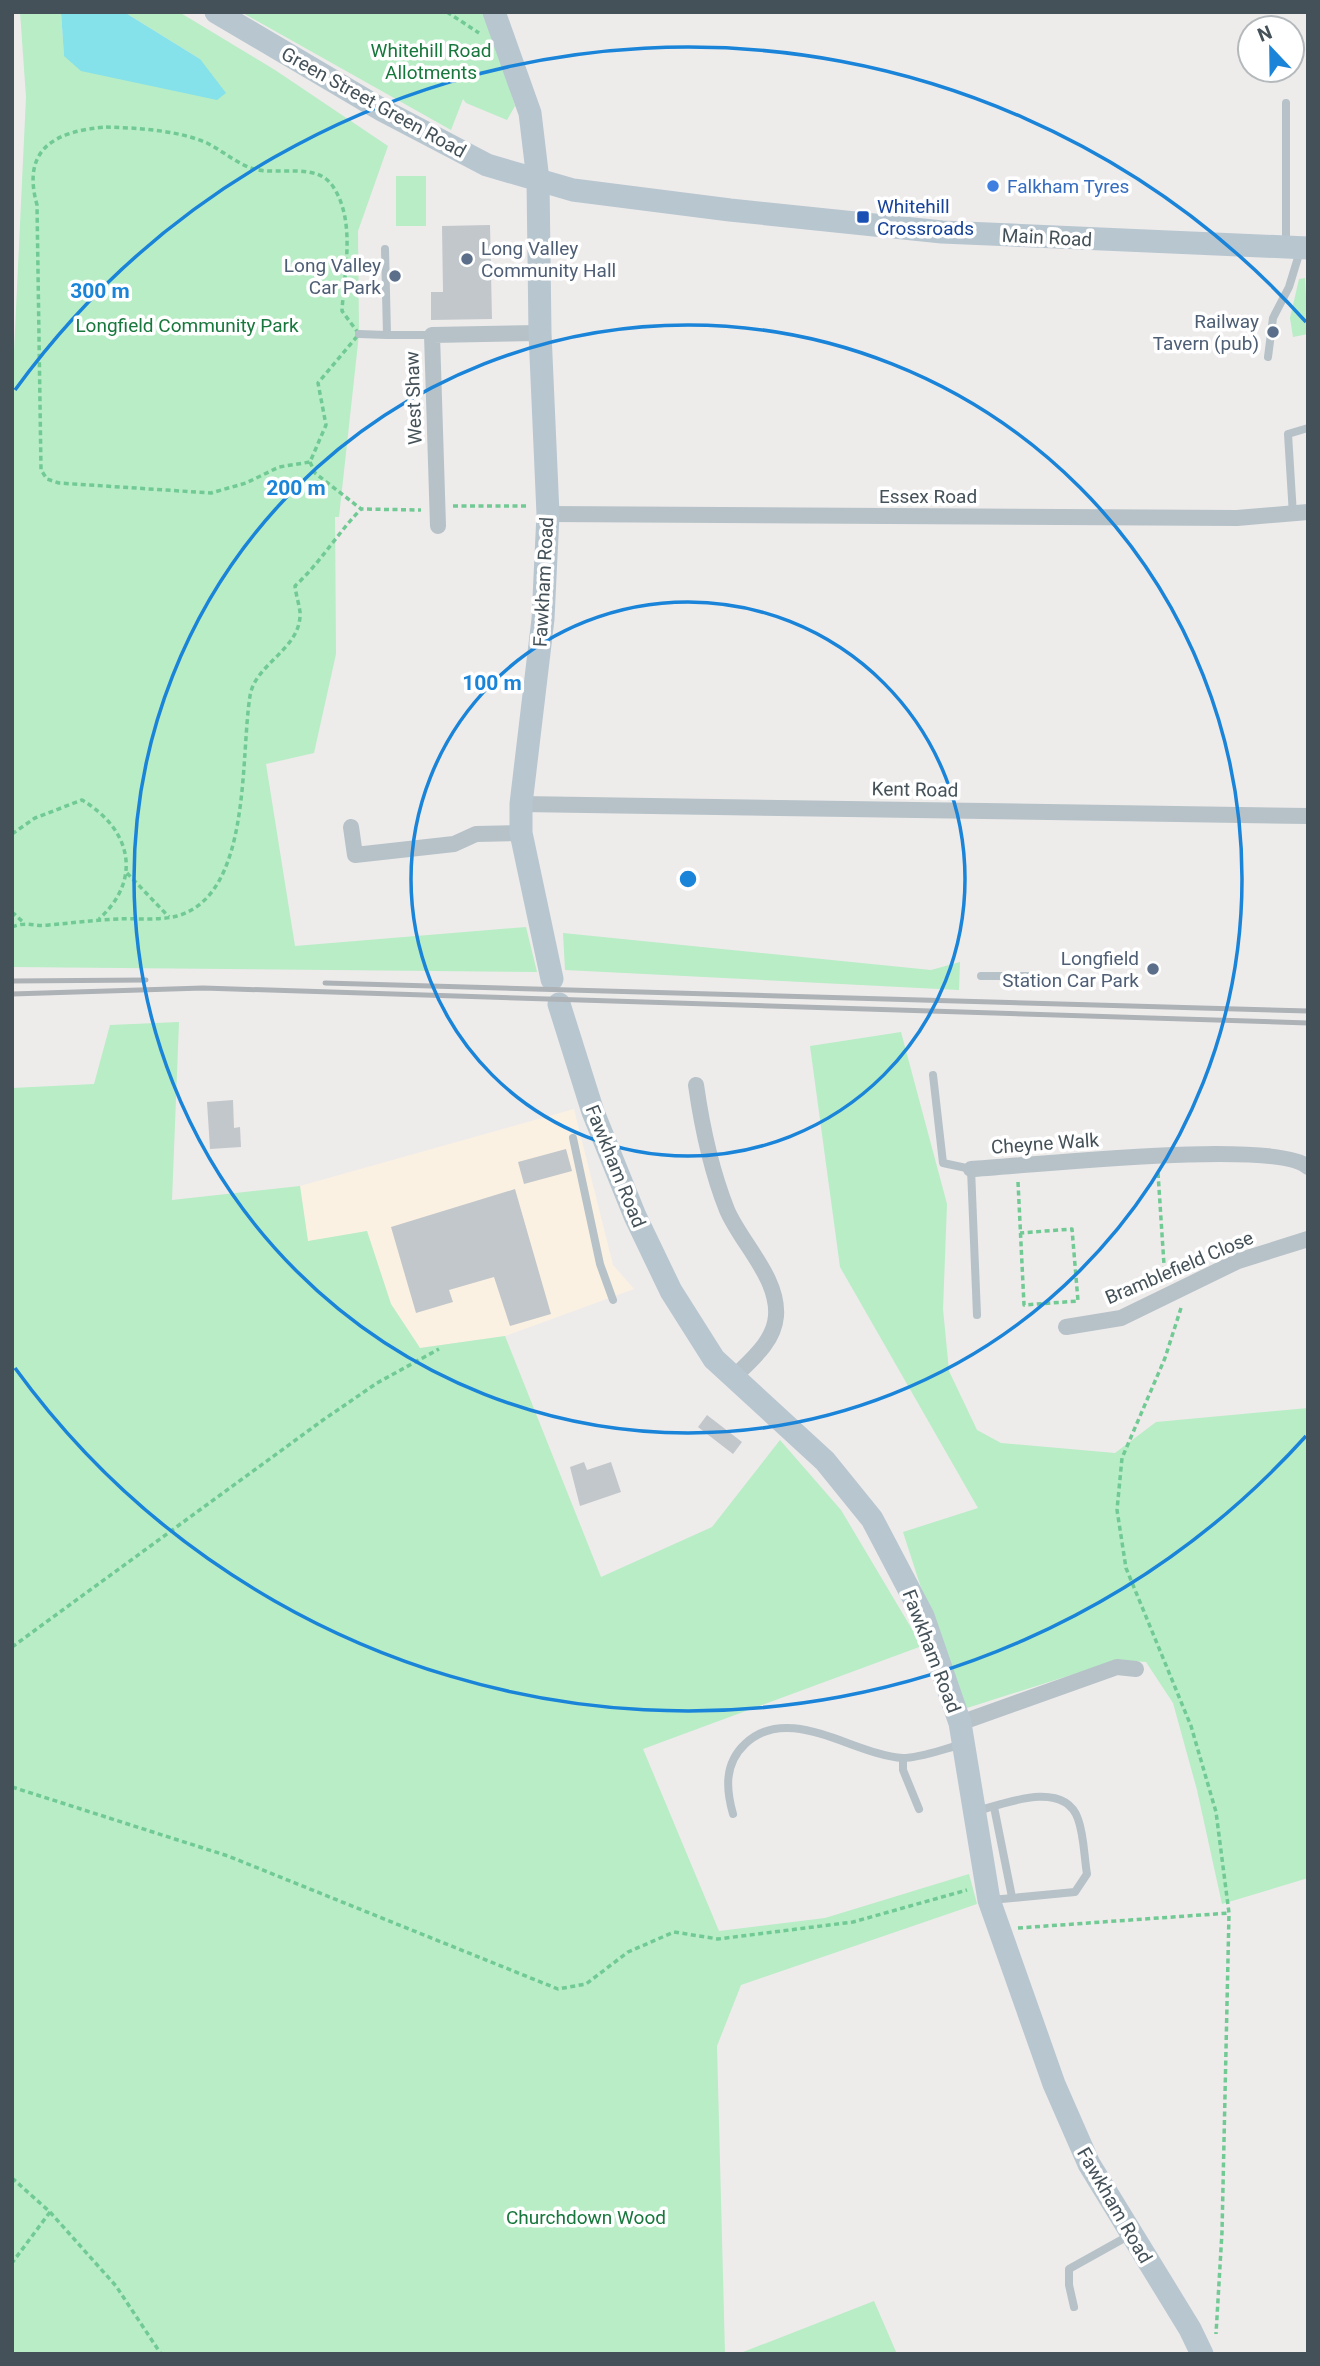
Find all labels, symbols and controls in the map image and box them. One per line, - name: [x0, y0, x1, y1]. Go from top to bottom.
- north arrow: [1236, 14, 1306, 84]
- text: N: [1254, 21, 1275, 47]
- park label: Whitehill Road Allotments: [371, 39, 491, 84]
- street label: Green Street Green Road: [277, 42, 470, 163]
- place label: Falkham Tyres: [1007, 175, 1129, 198]
- marker: Falkham Tyres: [985, 178, 1001, 194]
- place label: Whitehill Crossroads: [877, 195, 974, 240]
- marker: Whitehill Crossroads: [855, 209, 871, 225]
- street label: Main Road: [1001, 224, 1093, 251]
- place label: Long Valley Community Hall: [481, 237, 616, 282]
- marker: Long Valley Community Hall: [459, 251, 475, 267]
- place label: Long Valley Car Park: [284, 254, 381, 299]
- marker: Long Valley Car Park: [387, 268, 403, 284]
- text: 300 m: [70, 279, 130, 303]
- place label: Railway Tavern (pub): [1153, 310, 1259, 355]
- park label: Longfield Community Park: [75, 314, 299, 337]
- marker: Railway Tavern (pub): [1265, 324, 1281, 340]
- street label: West Shaw: [400, 351, 427, 445]
- text: 200 m: [266, 476, 326, 500]
- street label: Essex Road: [879, 485, 977, 508]
- street label: Fawkham Road: [529, 516, 558, 648]
- text: 100 m: [462, 671, 522, 695]
- street label: Kent Road: [871, 777, 959, 802]
- centre of rings: [676, 867, 700, 891]
- place label: Longfield Station Car Park: [1002, 947, 1139, 992]
- marker: Longfield Station Car Park: [1145, 961, 1161, 977]
- street label: Fawkham Road: [580, 1102, 651, 1231]
- street label: Cheyne Walk: [990, 1128, 1100, 1159]
- street label: Bramblefield Close: [1102, 1226, 1257, 1309]
- street label: Fawkham Road: [897, 1586, 966, 1716]
- street label: Fawkham Road: [1072, 2143, 1157, 2267]
- park label: Churchdown Wood: [506, 2206, 666, 2229]

